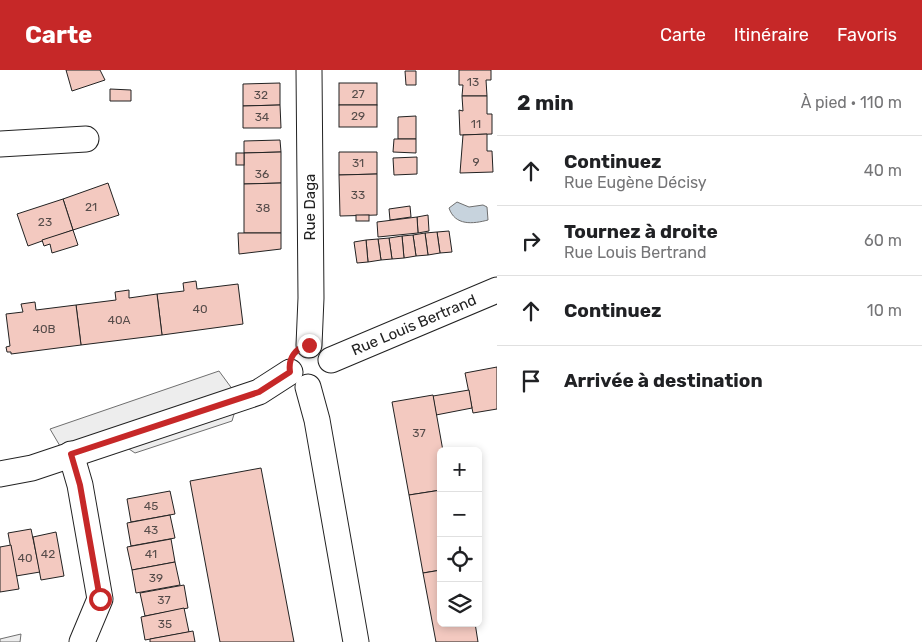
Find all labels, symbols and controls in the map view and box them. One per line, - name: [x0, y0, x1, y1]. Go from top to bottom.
- text: Carte: [25, 21, 92, 49]
- text: Carte: [660, 24, 706, 46]
- text: Itinéraire: [734, 24, 809, 46]
- text: Favoris: [837, 24, 897, 46]
- house number: 13: [467, 75, 479, 89]
- house number: 27: [351, 87, 365, 101]
- house number: 32: [254, 88, 268, 102]
- text: 2 min: [517, 90, 574, 115]
- text: À pied · 110 m: [801, 93, 902, 112]
- house number: 29: [351, 109, 365, 123]
- house number: 34: [255, 110, 270, 124]
- house number: 11: [471, 117, 481, 131]
- text: Continuez: [564, 150, 662, 173]
- house number: 9: [472, 155, 480, 169]
- house number: 31: [352, 156, 364, 170]
- icon: ahead: [517, 157, 545, 185]
- text: 40 m: [864, 161, 902, 180]
- house number: 36: [255, 167, 269, 181]
- text: Rue Eugène Décisy: [564, 173, 707, 192]
- street label: Rue Daga: [301, 174, 319, 240]
- house number: 33: [351, 188, 365, 202]
- house number: 21: [85, 200, 97, 214]
- house number: 38: [256, 201, 270, 215]
- house number: 23: [38, 215, 52, 229]
- text: Tournez à droite: [564, 220, 718, 243]
- icon: right: [517, 227, 545, 255]
- text: 60 m: [864, 231, 902, 250]
- text: Rue Louis Bertrand: [564, 243, 707, 262]
- street label: Rue Louis Bertrand: [349, 291, 479, 359]
- icon: ahead: [517, 297, 545, 325]
- text: Continuez: [564, 299, 662, 322]
- text: 10 m: [867, 301, 902, 320]
- house number: 40: [192, 302, 208, 316]
- house number: 40A: [107, 313, 131, 327]
- house number: 40B: [32, 322, 56, 336]
- route end: [298, 334, 321, 357]
- icon: arrive: [517, 367, 545, 395]
- text: Arrivée à destination: [564, 369, 763, 392]
- house number: 37: [412, 426, 426, 440]
- map controls: [437, 447, 482, 627]
- button: +: [437, 447, 482, 492]
- button: −: [437, 492, 482, 537]
- house number: 45: [144, 499, 158, 513]
- house number: 43: [144, 523, 158, 537]
- button: locate: [437, 537, 482, 582]
- house number: 42: [41, 547, 55, 561]
- house number: 41: [145, 547, 157, 561]
- house number: 40: [17, 551, 33, 565]
- house number: 39: [149, 571, 163, 585]
- button: layers: [437, 582, 482, 627]
- route start: [89, 588, 112, 611]
- house number: 37: [157, 593, 171, 607]
- house number: 35: [158, 617, 172, 631]

